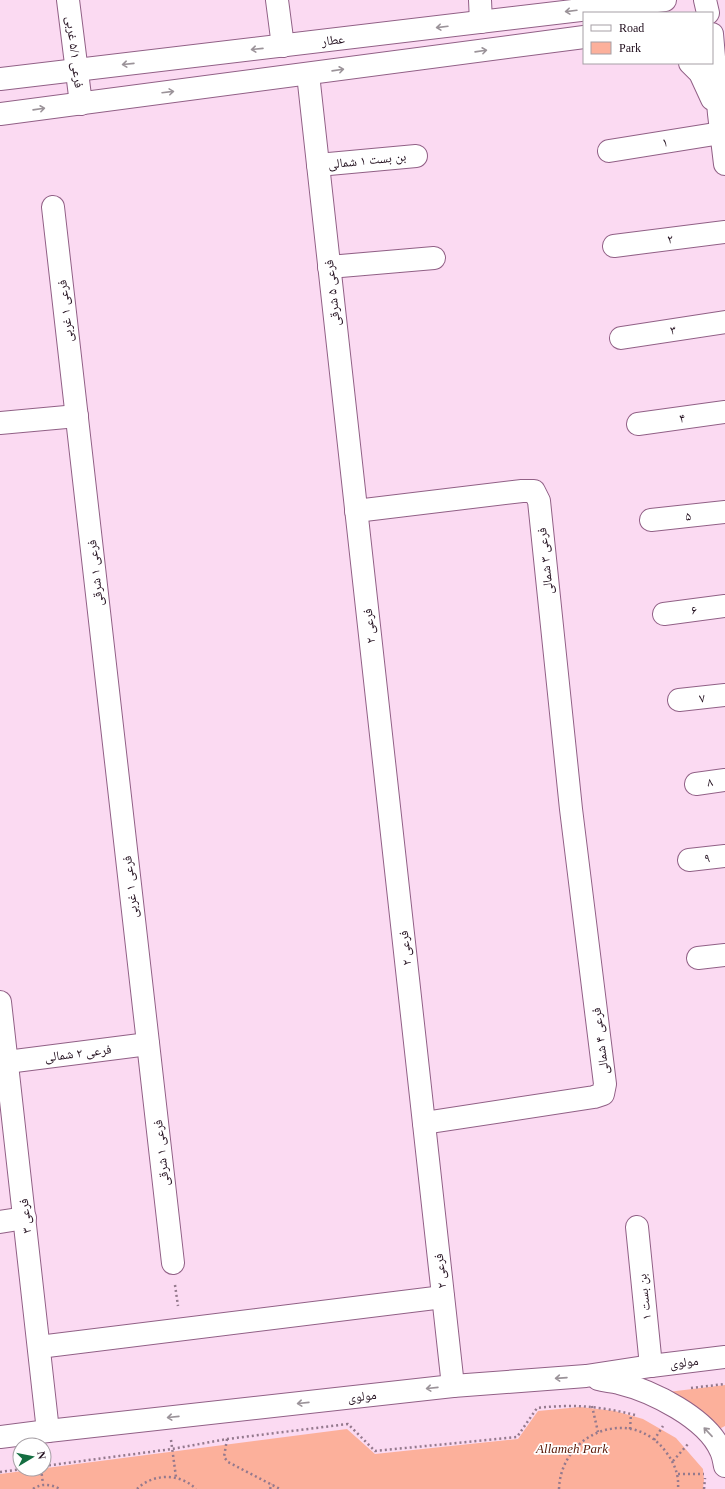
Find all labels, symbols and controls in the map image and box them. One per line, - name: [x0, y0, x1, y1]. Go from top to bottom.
- one-way arrow: [565, 8, 578, 15]
- legend: [583, 12, 713, 64]
- street label: فرعی ۵/۱ غربی: [62, 15, 87, 89]
- text: Road: [619, 21, 644, 35]
- one-way arrow: [436, 23, 449, 31]
- street label: عطار: [320, 31, 346, 50]
- text: Park: [619, 41, 641, 55]
- one-way arrow: [251, 46, 264, 53]
- one-way arrow: [474, 47, 487, 55]
- one-way arrow: [122, 60, 135, 68]
- one-way arrow: [331, 66, 344, 74]
- one-way arrow: [161, 89, 174, 96]
- one-way arrow: [32, 105, 45, 113]
- street label: ۱: [661, 134, 669, 150]
- street label: بن بست ۱ شمالی: [327, 148, 407, 173]
- street label: ۲: [666, 231, 674, 247]
- street label: فرعی ۵ شرقی: [321, 259, 344, 327]
- street label: فرعی ۱ غربی: [54, 279, 77, 343]
- street label: ۳: [669, 322, 677, 338]
- street label: ۴: [678, 410, 686, 426]
- street label: ۵: [684, 508, 692, 524]
- street label: فرعی ۳ شمالی: [534, 527, 557, 595]
- street label: فرعی ۱ شرقی: [84, 539, 107, 607]
- street label: ۶: [690, 602, 698, 618]
- street label: فرعی ۲: [360, 608, 379, 644]
- street label: ۷: [698, 690, 706, 706]
- street label: ۸: [706, 774, 714, 790]
- street label: ۹: [703, 850, 711, 866]
- street label: فرعی ۱ غربی: [119, 855, 142, 919]
- street label: فرعی ۲: [396, 930, 415, 966]
- street label: فرعی ۴ شمالی: [588, 1006, 613, 1075]
- street label: فرعی ۲ شمالی: [44, 1041, 113, 1066]
- street label: فرعی ۱ شرقی: [150, 1119, 173, 1187]
- street label: فرعی ۳: [16, 1198, 35, 1234]
- street label: فرعی ۲: [431, 1253, 450, 1289]
- street label: بن بست ۱: [634, 1273, 655, 1321]
- street label: مولوی: [669, 1353, 699, 1372]
- one-way arrow: [555, 1375, 568, 1382]
- one-way arrow: [426, 1385, 439, 1392]
- street label: مولوی: [347, 1387, 377, 1406]
- one-way arrow: [297, 1399, 310, 1407]
- one-way arrow: [167, 1413, 180, 1421]
- one-way arrow: [703, 1427, 712, 1437]
- north arrow: [12, 1437, 52, 1477]
- park label: Allameh Park: [535, 1441, 608, 1456]
- text: N: [35, 1450, 48, 1460]

